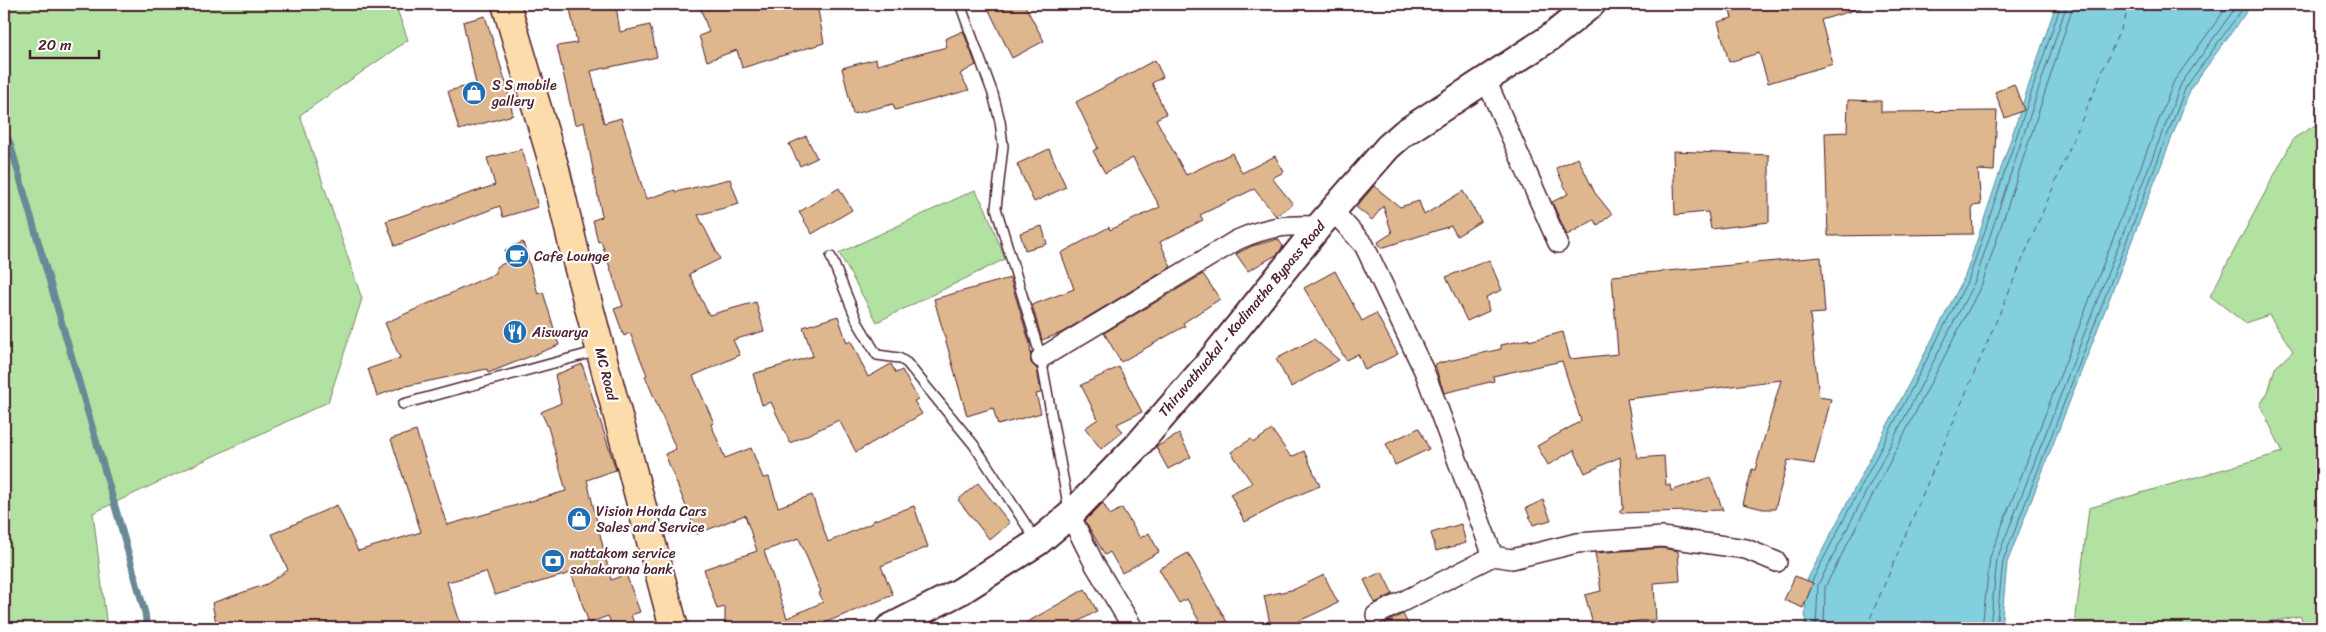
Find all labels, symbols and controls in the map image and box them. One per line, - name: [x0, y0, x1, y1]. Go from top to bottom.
- scale bar: [30, 28, 99, 60]
- text: 20 m: [38, 32, 72, 58]
- place label: S S mobile gallery: [491, 73, 557, 114]
- shop icon: S S mobile gallery: [461, 80, 487, 106]
- street label: Thiruvathuckal - Kodimatha Bypass Road: [1152, 214, 1333, 423]
- cafe icon: Cafe Lounge: [504, 243, 530, 269]
- place label: Cafe Lounge: [534, 244, 610, 269]
- restaurant icon: Aiswarya: [502, 319, 528, 345]
- place label: Aiswarya: [531, 320, 588, 345]
- street label: MC Road: [587, 345, 625, 405]
- place label: Vision Honda Cars Sales and Service: [596, 499, 707, 540]
- shop icon: Vision Honda Cars Sales and Service: [566, 506, 592, 532]
- place label: nattakom service sahakarana bank: [569, 541, 676, 582]
- bank icon: nattakom service sahakarana bank: [540, 548, 566, 574]

